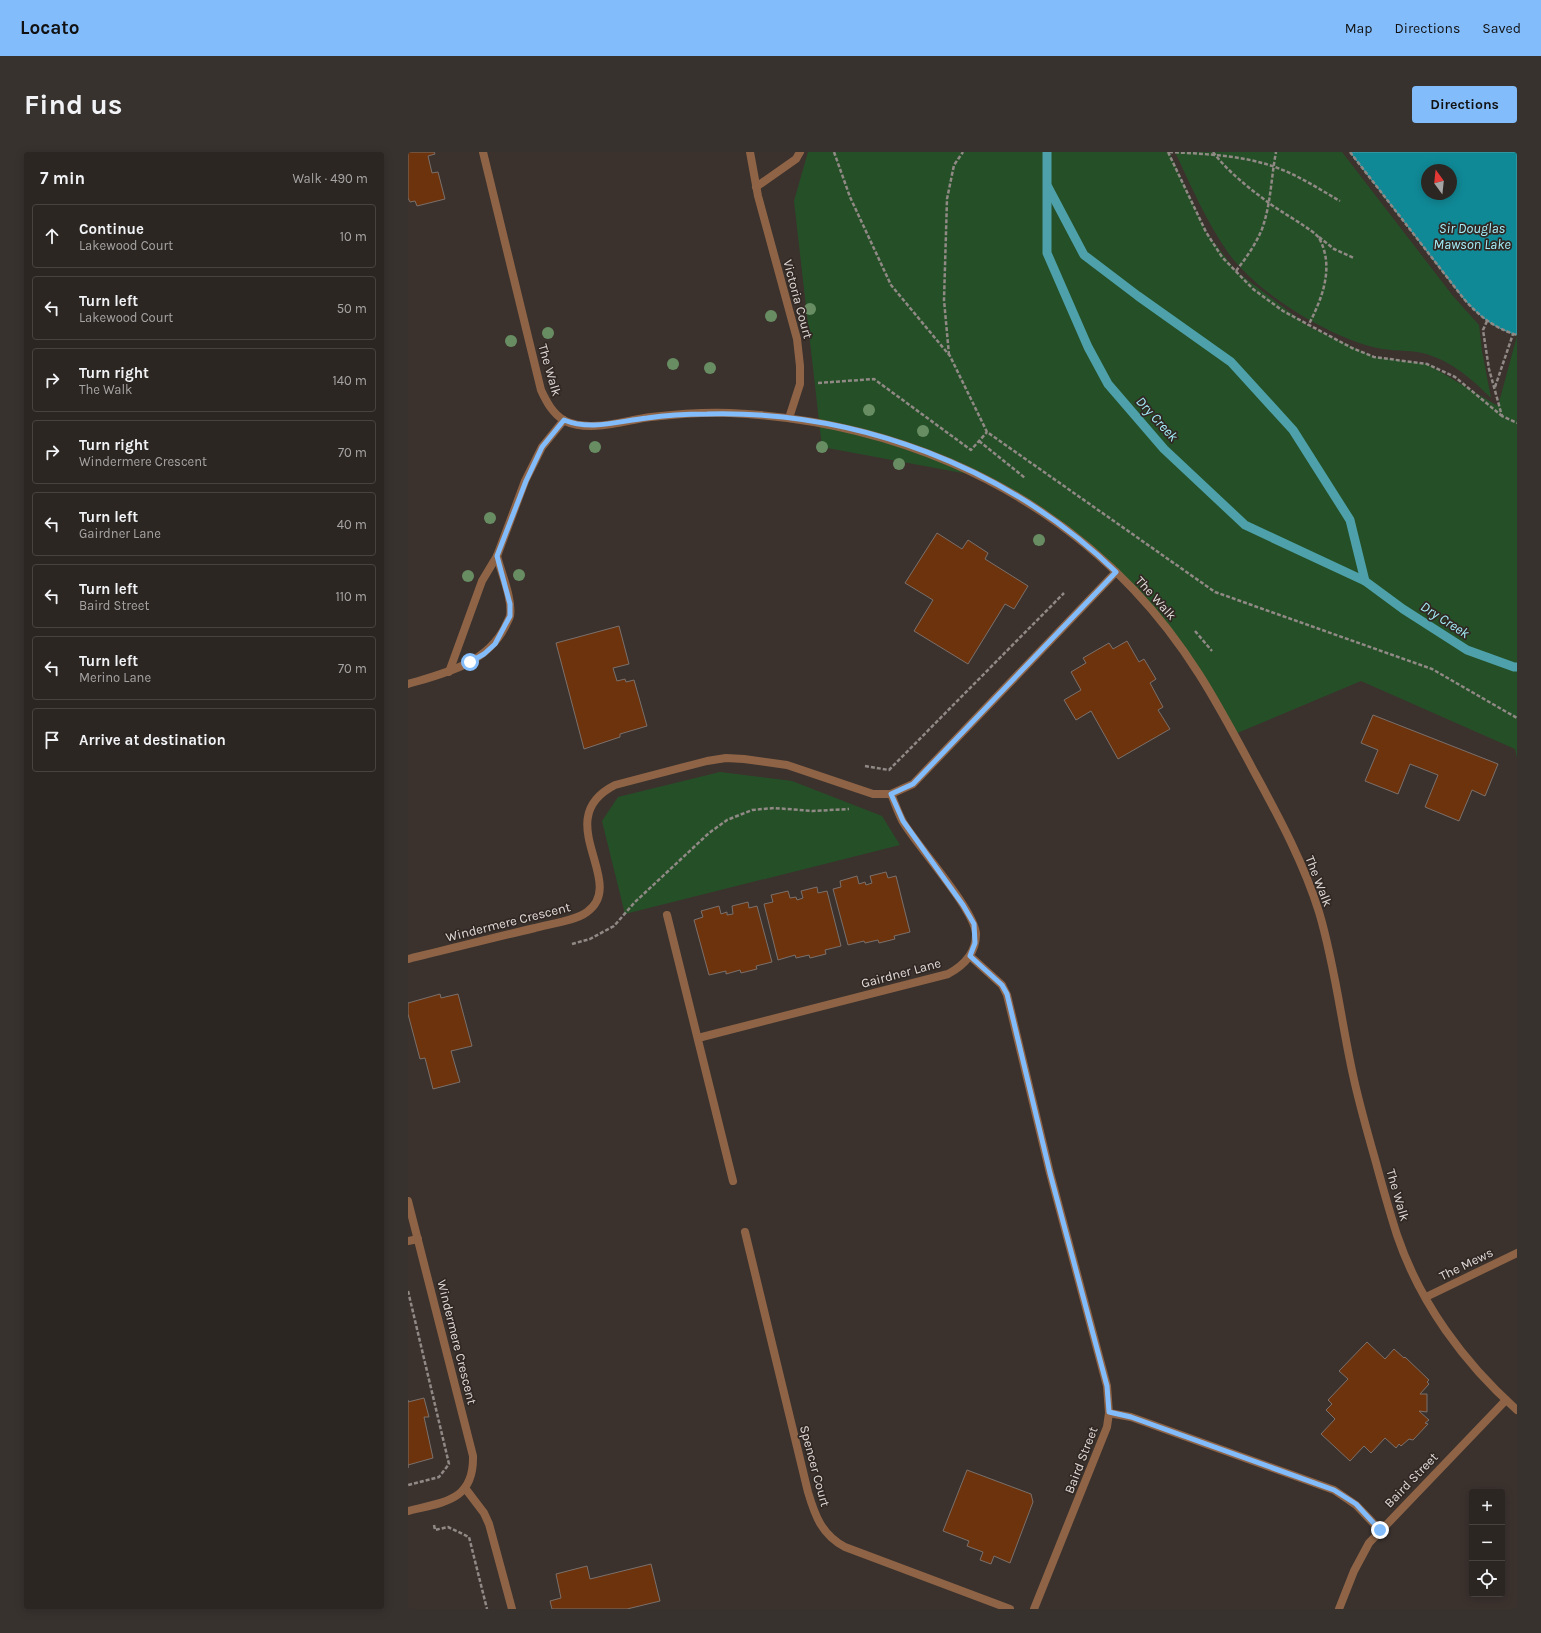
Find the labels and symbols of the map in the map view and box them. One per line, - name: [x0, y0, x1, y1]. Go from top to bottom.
- north arrow: [1421, 164, 1457, 200]
- water label: Sir Douglas Mawson Lake: [1433, 220, 1511, 253]
- street label: Victoria Court: [780, 258, 816, 340]
- street label: The Walk: [535, 342, 565, 398]
- water label: Dry Creek: [1132, 393, 1182, 446]
- street label: The Walk: [1133, 573, 1179, 623]
- water label: Dry Creek: [1417, 598, 1473, 643]
- route start: [461, 653, 479, 671]
- street label: The Walk: [1302, 853, 1336, 909]
- street label: Windermere Crescent: [444, 899, 572, 945]
- street label: Gairdner Lane: [860, 955, 943, 991]
- street label: The Walk: [1383, 1167, 1413, 1223]
- street label: The Mews: [1437, 1244, 1496, 1283]
- street label: Windermere Crescent: [434, 1278, 480, 1406]
- street label: Spencer Court: [797, 1424, 833, 1508]
- street label: Baird Street: [1061, 1424, 1101, 1496]
- street label: Baird Street: [1381, 1449, 1441, 1510]
- route end: [1371, 1521, 1389, 1539]

